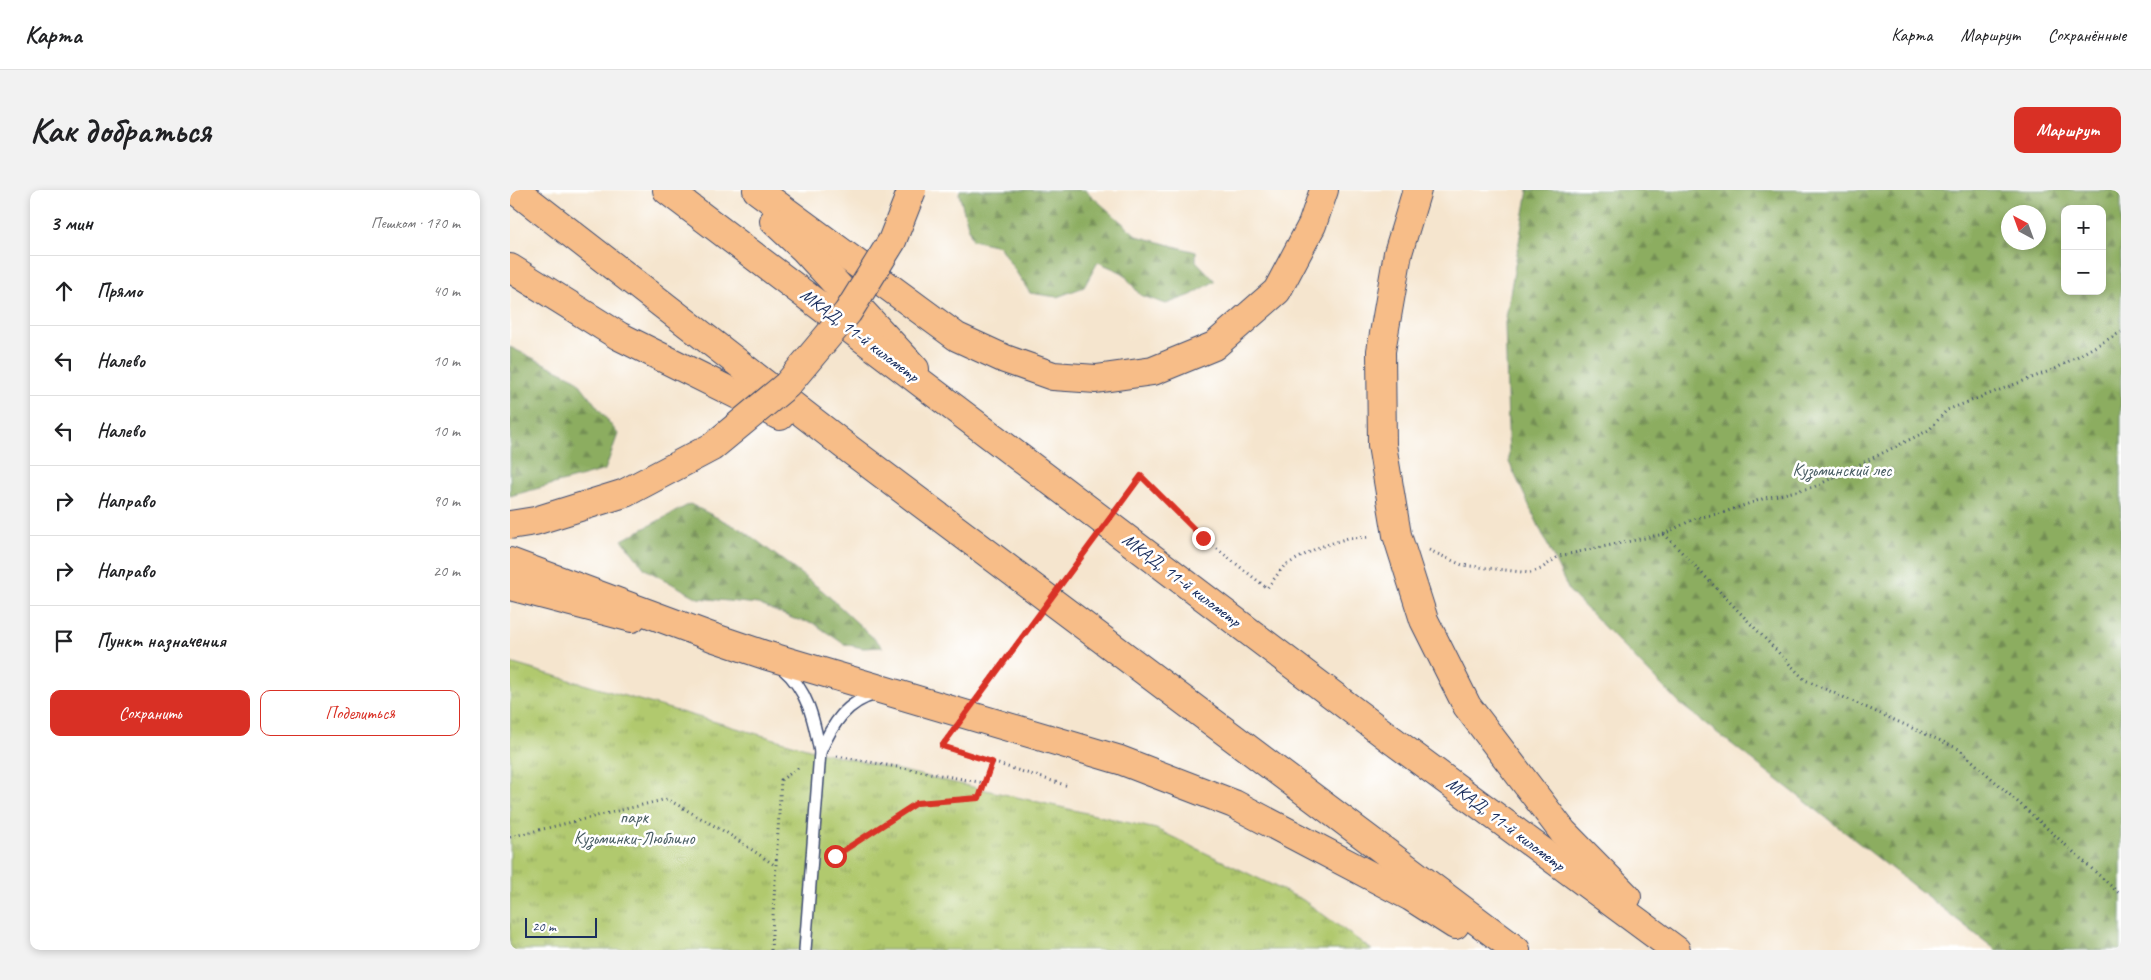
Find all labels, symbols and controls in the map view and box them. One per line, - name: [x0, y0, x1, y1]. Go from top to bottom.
- text: Карта: [25, 20, 82, 50]
- text: Карта: [1891, 24, 1932, 46]
- text: Маршрут: [1960, 24, 2020, 46]
- text: Сохранённые: [2048, 24, 2126, 46]
- button: Маршрут: [2014, 107, 2121, 153]
- text: Как добраться: [30, 108, 211, 153]
- north arrow: [2001, 205, 2046, 250]
- map controls: [2061, 205, 2106, 295]
- button: +: [2061, 205, 2106, 250]
- text: 3 мин: [50, 210, 93, 236]
- text: Пешком · 170 m: [371, 213, 460, 233]
- button: −: [2061, 250, 2106, 295]
- icon: ahead: [50, 277, 78, 305]
- text: Прямо: [97, 279, 142, 303]
- text: 40 m: [433, 281, 460, 301]
- street label: МКАД, 11-й километр: [796, 283, 925, 387]
- icon: left: [50, 347, 78, 375]
- text: Налево: [97, 349, 145, 373]
- text: 10 m: [433, 351, 460, 371]
- icon: left: [50, 417, 78, 445]
- text: Налево: [97, 419, 145, 443]
- text: 10 m: [433, 421, 460, 441]
- park label: Кузьминский лес: [1793, 459, 1892, 482]
- icon: right: [50, 487, 78, 515]
- text: Направо: [97, 489, 155, 513]
- text: 90 m: [433, 491, 460, 511]
- route end: [1192, 527, 1215, 550]
- street label: МКАД, 11-й километр: [1118, 528, 1247, 632]
- icon: right: [50, 557, 78, 585]
- text: Направо: [97, 559, 155, 583]
- text: 20 m: [433, 561, 460, 581]
- icon: arrive: [50, 627, 78, 655]
- text: Пункт назначения: [97, 629, 226, 653]
- button: Сохранить: [50, 690, 250, 736]
- button: Поделиться: [260, 690, 460, 736]
- street label: МКАД, 11-й километр: [1442, 772, 1571, 876]
- park label: парк Кузьминки-Люблино: [574, 806, 696, 850]
- route start: [824, 845, 847, 868]
- scale bar: [525, 915, 598, 938]
- text: 20 m: [532, 918, 556, 935]

